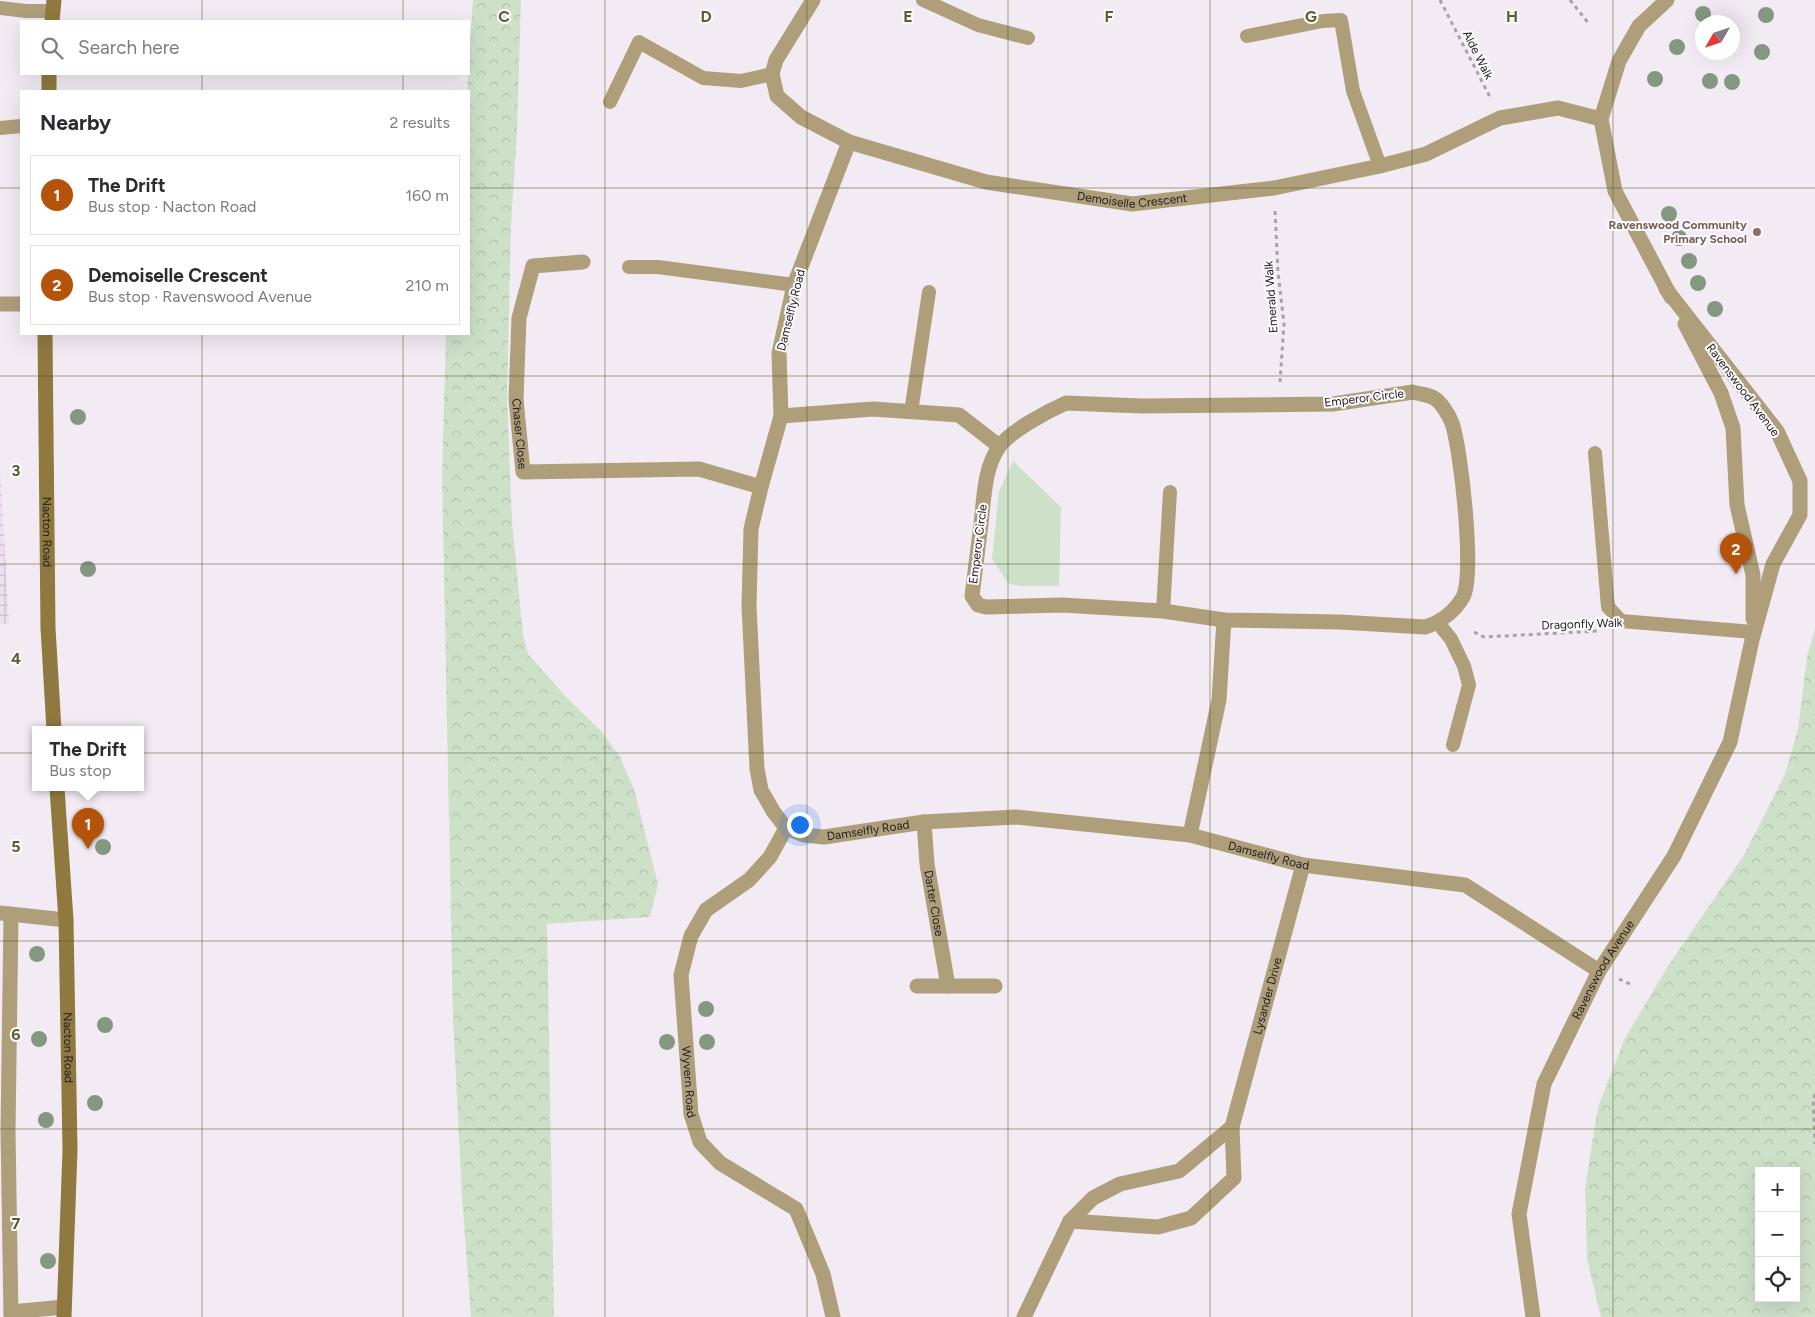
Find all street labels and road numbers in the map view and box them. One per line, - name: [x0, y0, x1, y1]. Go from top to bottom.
- street label: Alde Walk: [1460, 28, 1496, 82]
- street label: Demoiselle Crescent: [1076, 189, 1188, 211]
- street label: Emerald Walk: [1261, 260, 1281, 334]
- street label: Damselfly Road: [774, 268, 808, 352]
- street label: Ravenswood Avenue: [1704, 341, 1783, 439]
- street label: Emperor Circle: [1323, 386, 1405, 410]
- street label: Chaser Close: [509, 398, 530, 470]
- street label: Nacton Road: [40, 497, 54, 567]
- street label: Emperor Circle: [966, 503, 990, 585]
- street label: Dragonfly Walk: [1541, 616, 1623, 632]
- street label: Damselfly Road: [826, 817, 910, 843]
- street label: Damselfly Road: [1227, 838, 1310, 873]
- street label: Darter Close: [921, 869, 946, 938]
- street label: Ravenswood Avenue: [1569, 917, 1637, 1022]
- street label: Lysander Drive: [1250, 955, 1285, 1036]
- street label: Nacton Road: [61, 1012, 76, 1083]
- street label: Wyvern Road: [679, 1045, 699, 1120]

